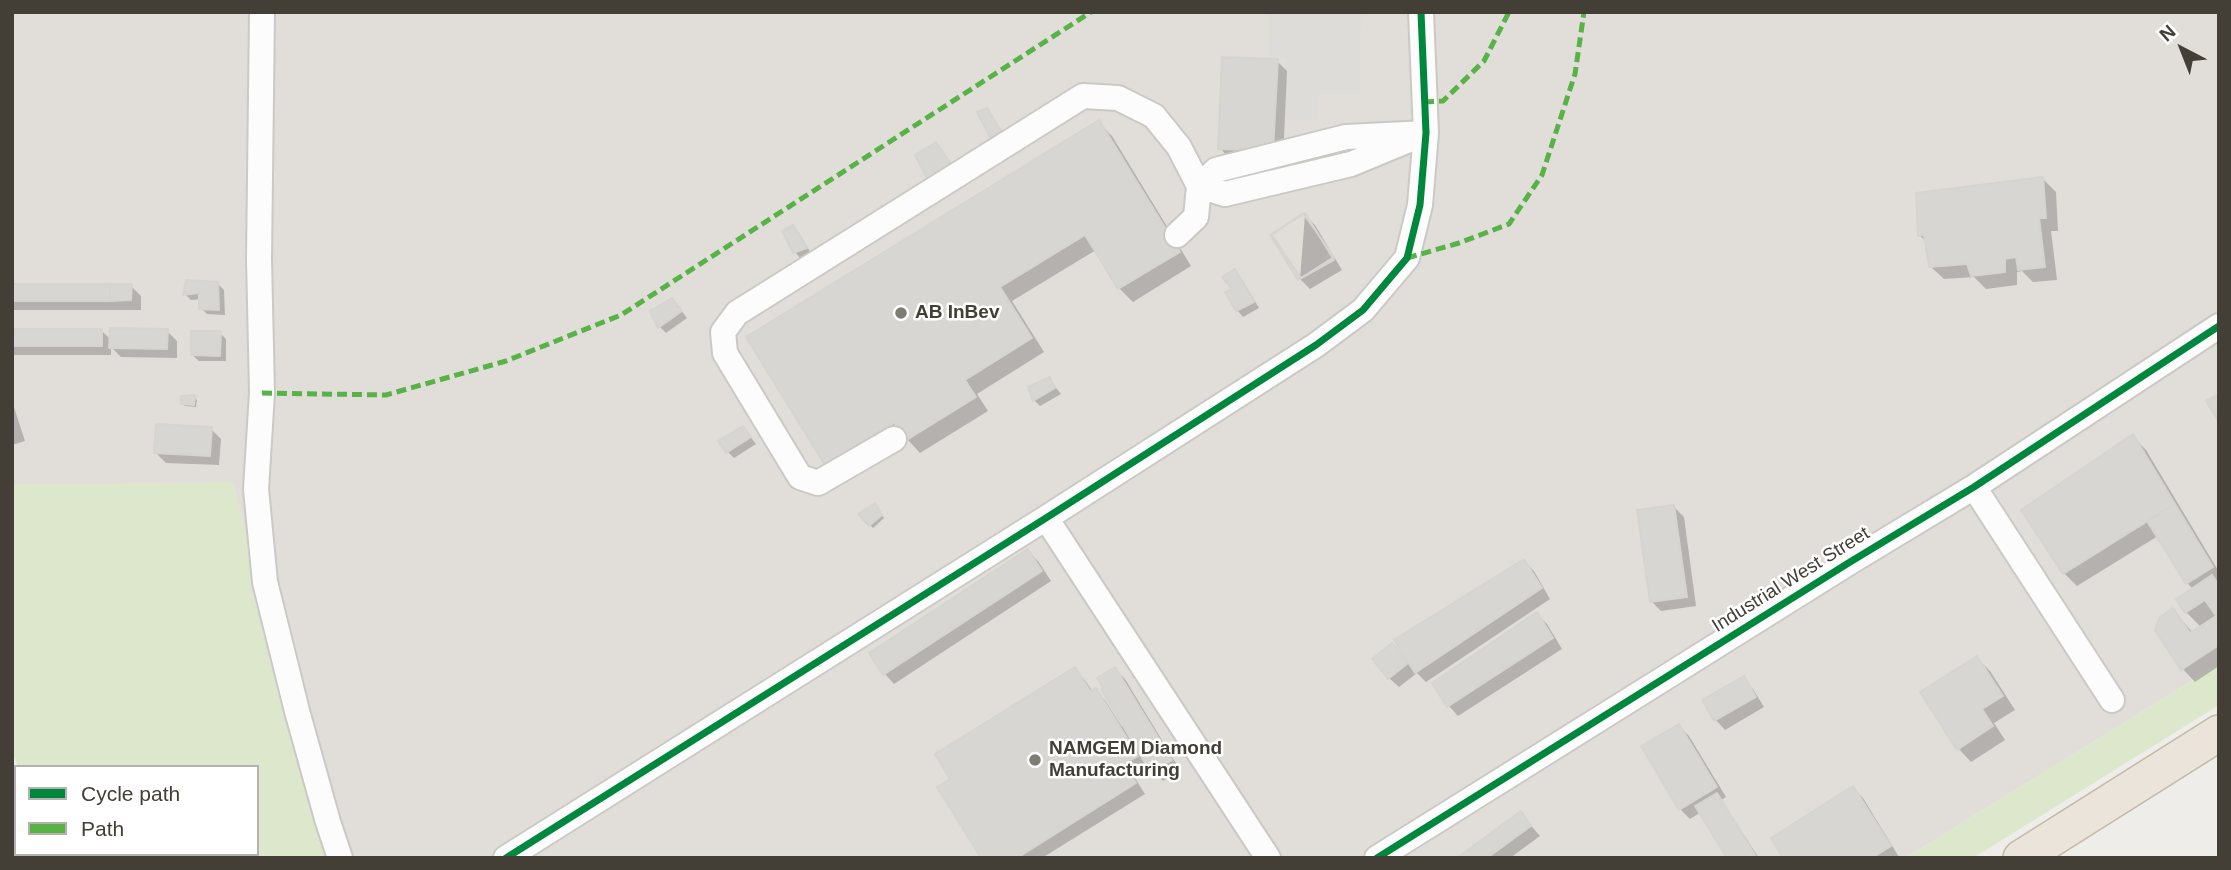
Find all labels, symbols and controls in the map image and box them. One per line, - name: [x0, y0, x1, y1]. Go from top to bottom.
- north arrow: [2147, 14, 2217, 84]
- text: N: [2155, 21, 2180, 45]
- place label: AB InBev: [915, 302, 999, 324]
- marker: AB InBev: [893, 305, 909, 321]
- street label: Industrial West Street: [1708, 522, 1874, 638]
- place label: NAMGEM Diamond Manufacturing: [1049, 738, 1222, 782]
- marker: NAMGEM Diamond Manufacturing: [1027, 752, 1043, 768]
- legend: [14, 765, 259, 856]
- text: Cycle path: [81, 782, 180, 805]
- text: Path: [81, 817, 124, 840]

